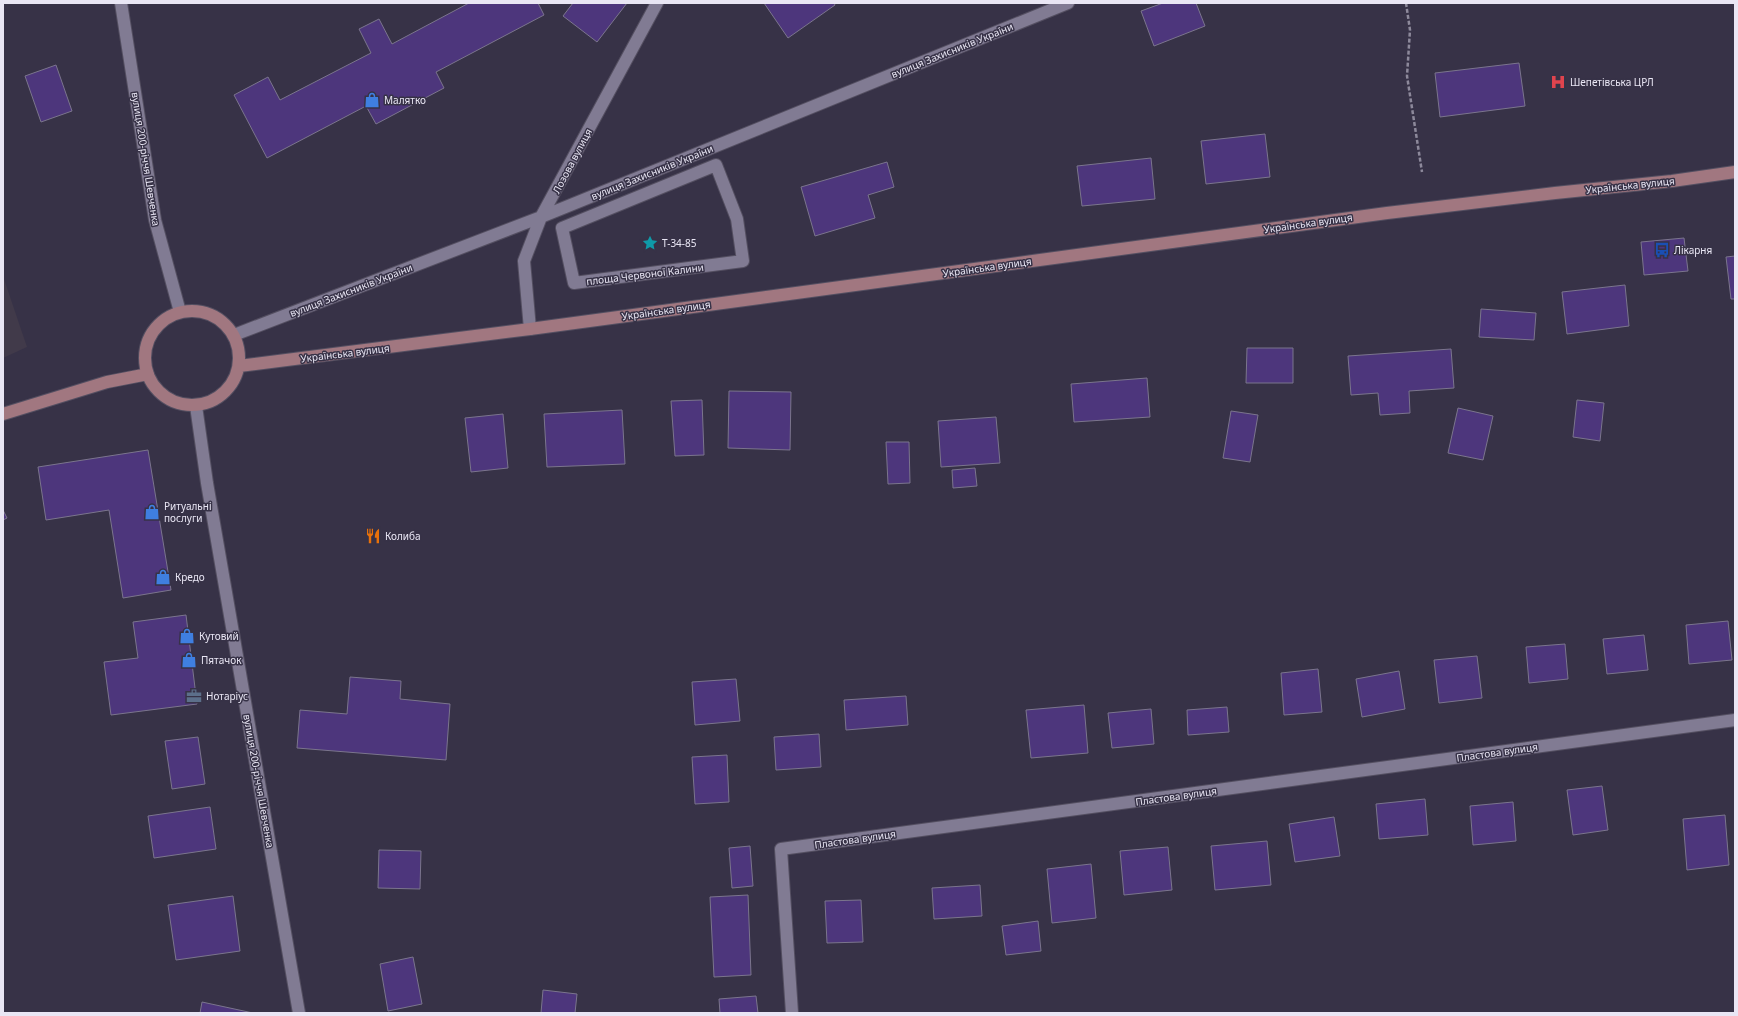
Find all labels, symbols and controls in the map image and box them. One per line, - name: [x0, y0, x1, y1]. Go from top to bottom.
- street label: вулиця Захисників України: [889, 19, 1015, 81]
- hospital icon: Шепетівська ЦРЛ: [1549, 73, 1567, 91]
- place label: Шепетівська ЦРЛ: [1570, 75, 1654, 89]
- street label: вулиця 200-річчя Шевченка: [128, 91, 164, 227]
- shop icon: Малятко: [363, 91, 381, 109]
- place label: Малятко: [384, 93, 426, 107]
- street label: Лозова вулиця: [549, 126, 595, 196]
- street label: вулиця Захисників України: [589, 141, 715, 203]
- street label: Українська вулиця: [1585, 173, 1675, 197]
- street label: Українська вулиця: [1263, 210, 1353, 236]
- place icon: Т-34-85: [641, 234, 659, 252]
- place label: Т-34-85: [662, 236, 697, 250]
- bus stop icon: Лікарня: [1653, 241, 1671, 259]
- place label: Лікарня: [1674, 243, 1712, 257]
- street label: Українська вулиця: [942, 254, 1032, 280]
- street label: вулиця Захисників України: [288, 260, 414, 320]
- street label: площа Червоної Калини: [585, 260, 705, 288]
- street label: Українська вулиця: [621, 297, 711, 323]
- street label: Українська вулиця: [300, 341, 390, 365]
- place label: Ритуальні послуги: [164, 499, 212, 525]
- shop icon: Ритуальні послуги: [143, 503, 161, 521]
- restaurant icon: Колиба: [364, 527, 382, 545]
- place label: Колиба: [385, 529, 421, 543]
- shop icon: Кредо: [154, 568, 172, 586]
- place label: Кредо: [175, 570, 205, 584]
- shop icon: Кутовий: [178, 627, 196, 645]
- place label: Кутовий: [199, 629, 239, 643]
- shop icon: Пятачок: [180, 651, 198, 669]
- place label: Пятачок: [201, 653, 242, 667]
- office icon: Нотаріус: [185, 687, 203, 705]
- place label: Нотаріус: [206, 689, 248, 703]
- street label: вулиця 200-річчя Шевченка: [240, 713, 278, 849]
- street label: Пластова вулиця: [1455, 739, 1539, 765]
- street label: Пластова вулиця: [1134, 783, 1218, 809]
- street label: Пластова вулиця: [813, 826, 897, 852]

